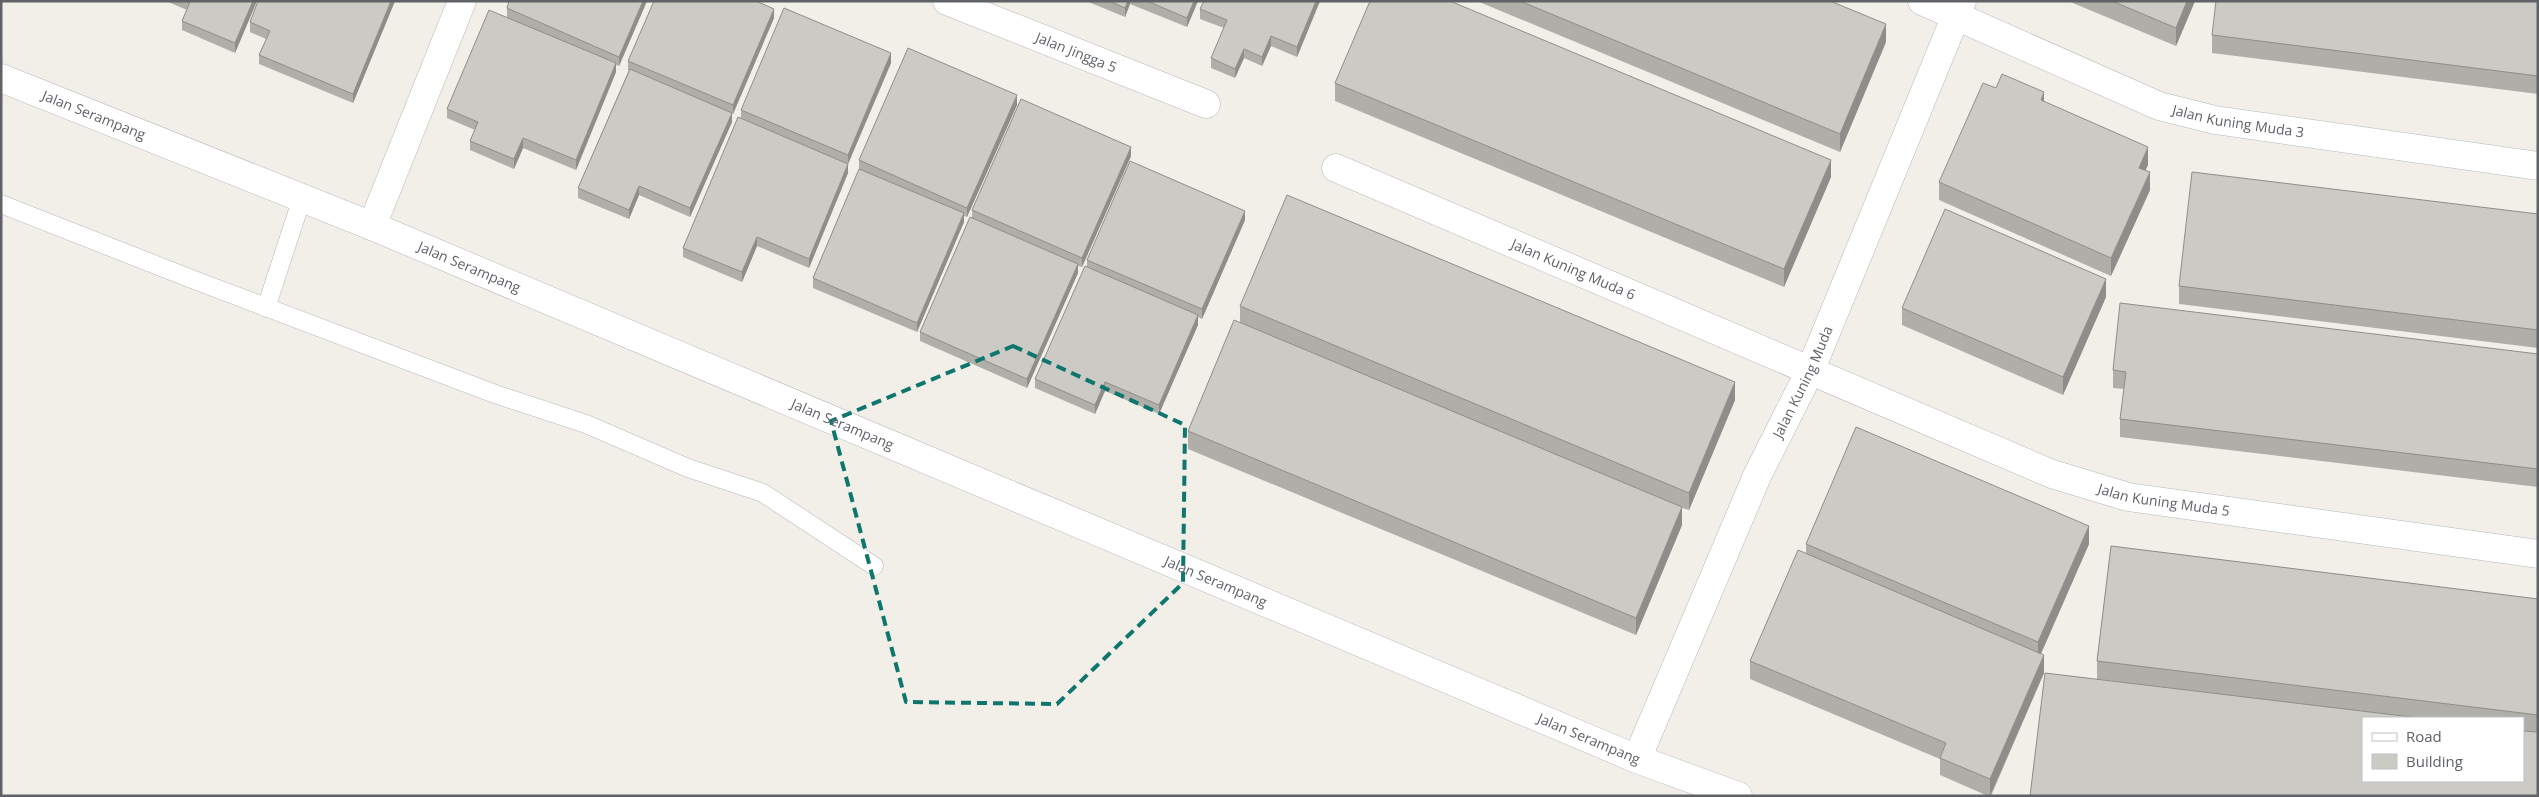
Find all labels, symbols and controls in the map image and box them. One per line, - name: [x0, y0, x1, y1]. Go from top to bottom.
- street label: Jalan Jingga 5: [1031, 27, 1120, 77]
- street label: Jalan Serampang: [38, 85, 149, 144]
- street label: Jalan Kuning Muda 3: [2169, 99, 2305, 142]
- street label: Jalan Kuning Muda 6: [1507, 233, 1639, 304]
- street label: Jalan Serampang: [413, 236, 524, 297]
- street label: Jalan Kuning Muda: [1767, 323, 1837, 443]
- street label: Jalan Serampang: [787, 393, 897, 454]
- street label: Jalan Kuning Muda 5: [2094, 478, 2231, 520]
- street label: Jalan Serampang: [1160, 550, 1271, 611]
- street label: Jalan Serampang: [1533, 707, 1644, 769]
- legend: [2362, 717, 2524, 782]
- text: Road: [2406, 726, 2442, 746]
- text: Building: [2406, 751, 2463, 771]

